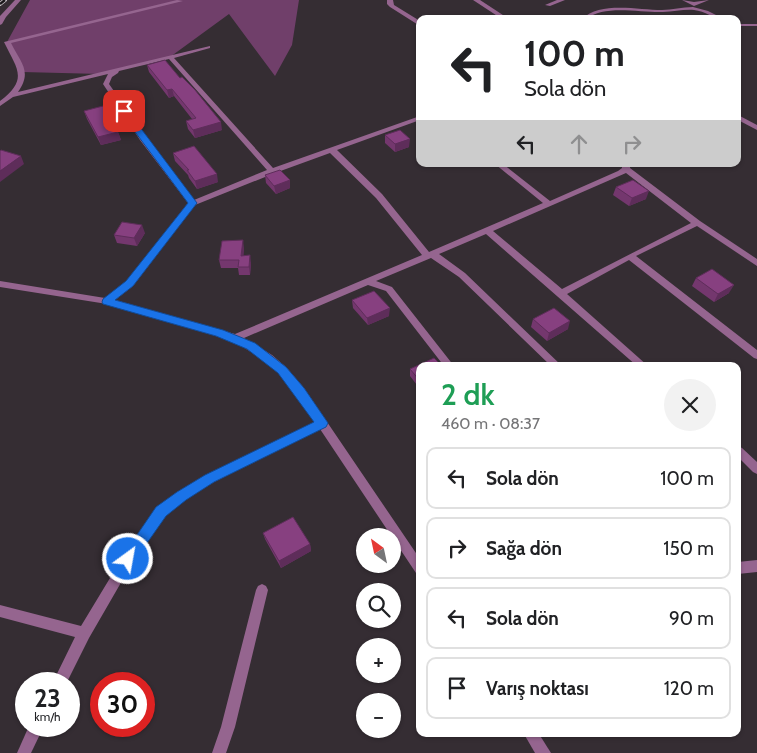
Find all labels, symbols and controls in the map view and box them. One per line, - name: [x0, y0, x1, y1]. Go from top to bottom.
- text: 100 m: [524, 32, 625, 75]
- icon: left: [441, 35, 506, 100]
- text: Sola dön: [524, 75, 606, 102]
- pin: [103, 90, 145, 132]
- icon: arrive: [110, 97, 138, 125]
- icon: left: [512, 130, 540, 158]
- icon: ahead: [565, 130, 593, 158]
- icon: right: [618, 130, 646, 158]
- text: 2 dk: [441, 376, 495, 413]
- button: close: [664, 379, 716, 431]
- text: 460 m · 08:37: [441, 414, 540, 433]
- icon: left: [443, 464, 471, 492]
- text: Sola dön: [486, 467, 559, 490]
- text: 100 m: [660, 467, 714, 490]
- north arrow: [356, 528, 401, 572]
- map controls: [356, 528, 401, 738]
- position arrow: [101, 532, 153, 584]
- icon: right: [443, 534, 471, 562]
- text: Sağa dön: [486, 537, 562, 560]
- text: 150 m: [663, 537, 714, 560]
- button: search: [356, 583, 401, 628]
- icon: left: [443, 604, 471, 632]
- text: Sola dön: [486, 607, 559, 630]
- text: 90 m: [669, 607, 714, 630]
- button: +: [356, 638, 401, 683]
- speed limit sign: 30: [90, 672, 155, 737]
- icon: arrive: [443, 674, 471, 702]
- text: Varış noktası: [486, 677, 589, 700]
- text: 120 m: [664, 677, 714, 700]
- text: 23: [34, 683, 61, 713]
- button: −: [356, 693, 401, 738]
- text: km/h: [34, 709, 61, 724]

